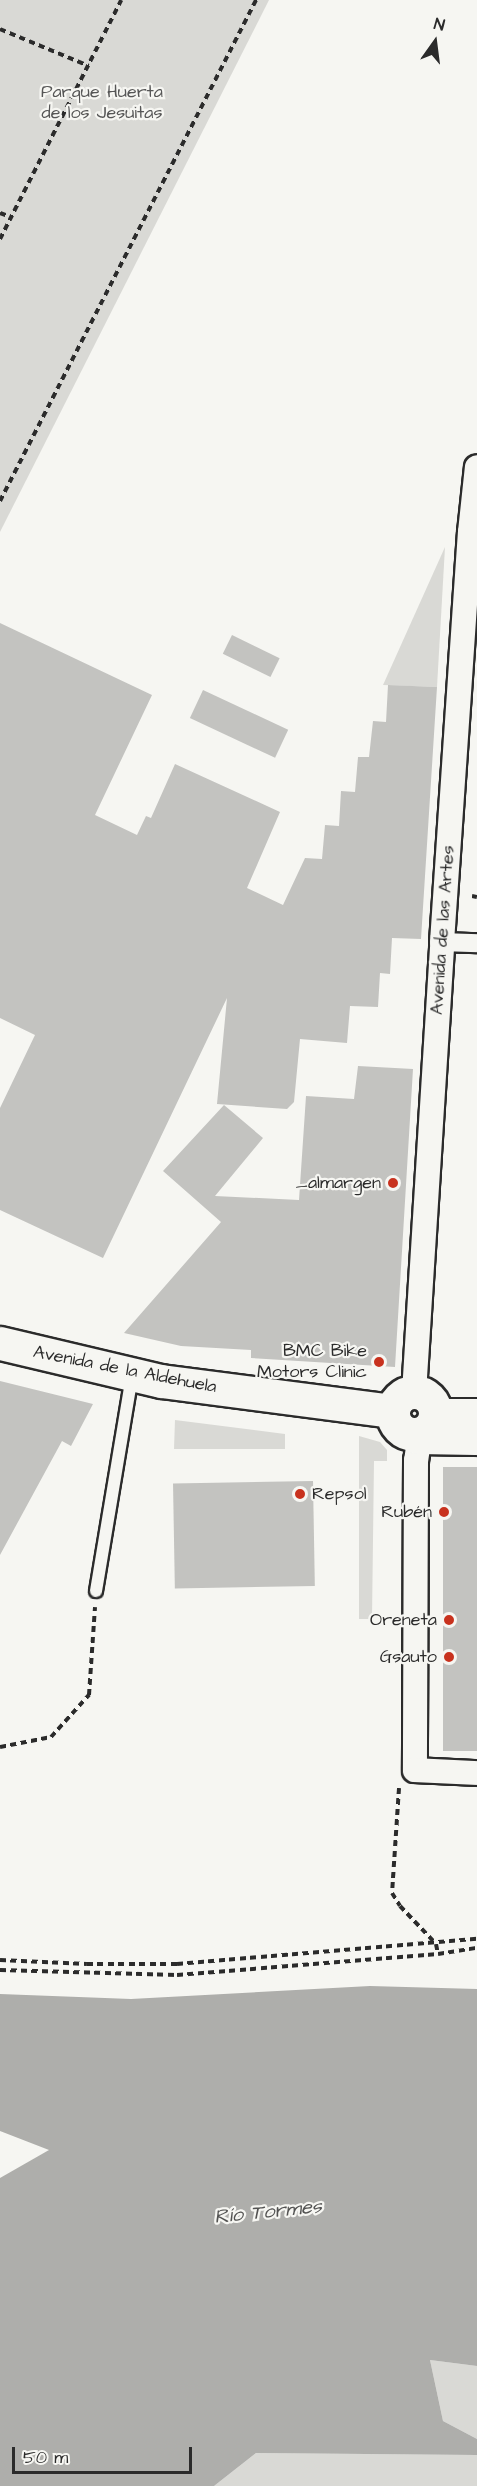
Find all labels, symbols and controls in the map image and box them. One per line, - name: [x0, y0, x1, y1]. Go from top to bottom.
- north arrow: [405, 12, 465, 72]
- text: N: [432, 13, 447, 36]
- park label: Parque Huerta de los Jesuitas: [41, 82, 163, 124]
- street label: Avenida de las Artes: [426, 845, 460, 1015]
- place label: _almargen: [296, 1172, 381, 1194]
- marker: _almargen: [386, 1176, 400, 1190]
- place label: BMC Bike Motors Clinic: [257, 1341, 367, 1384]
- street label: Avenida de la Aldehuela: [31, 1342, 219, 1398]
- marker: BMC Bike Motors Clinic: [372, 1355, 386, 1369]
- place label: Repsol: [312, 1483, 367, 1505]
- marker: Repsol: [293, 1487, 307, 1501]
- place label: Rubén: [381, 1501, 432, 1523]
- marker: Rubén: [437, 1505, 451, 1519]
- place label: Oreneta: [370, 1609, 437, 1631]
- marker: Oreneta: [442, 1613, 456, 1627]
- place label: Gsauto: [380, 1646, 437, 1668]
- marker: Gsauto: [442, 1650, 456, 1664]
- water label: Río Tormes: [213, 2194, 323, 2230]
- scale bar: [15, 2435, 195, 2473]
- text: 50 m: [23, 2445, 68, 2470]

